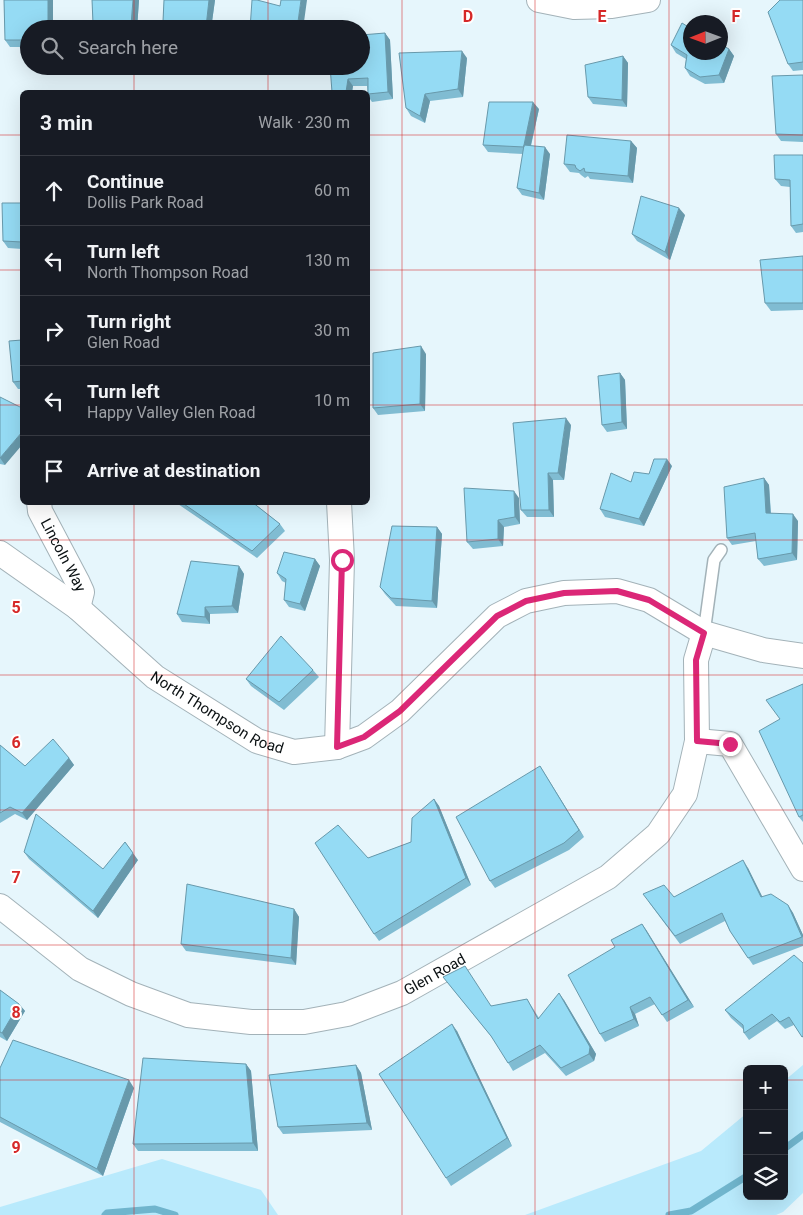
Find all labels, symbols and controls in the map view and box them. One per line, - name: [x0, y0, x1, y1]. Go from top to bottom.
- text: D: [463, 7, 473, 26]
- text: E: [598, 7, 607, 26]
- text: F: [732, 7, 741, 26]
- north arrow: [683, 15, 728, 60]
- search box: [20, 20, 370, 75]
- icon: search: [38, 34, 66, 62]
- text: Search here: [78, 36, 178, 59]
- text: 3 min: [40, 111, 93, 135]
- text: Walk · 230 m: [258, 113, 350, 132]
- text: Continue: [87, 170, 164, 193]
- icon: ahead: [40, 177, 68, 205]
- text: 60 m: [314, 181, 350, 200]
- text: Dollis Park Road: [87, 193, 203, 212]
- text: Turn left: [87, 240, 160, 263]
- icon: left: [40, 247, 68, 275]
- text: 130 m: [305, 251, 350, 270]
- text: North Thompson Road: [87, 263, 248, 282]
- text: Turn right: [87, 310, 171, 333]
- icon: right: [40, 317, 68, 345]
- text: 30 m: [314, 321, 350, 340]
- text: Glen Road: [87, 333, 160, 352]
- text: Turn left: [87, 380, 160, 403]
- icon: left: [40, 387, 68, 415]
- text: 10 m: [314, 391, 350, 410]
- text: Happy Valley Glen Road: [87, 403, 256, 422]
- icon: arrive: [40, 457, 68, 485]
- text: Arrive at destination: [87, 459, 260, 482]
- street label: Lincoln Way: [37, 515, 90, 595]
- route start: [331, 549, 354, 572]
- text: 5: [11, 598, 21, 617]
- street label: North Thompson Road: [147, 667, 286, 757]
- text: 6: [11, 733, 21, 752]
- route end: [719, 733, 742, 756]
- text: 7: [11, 868, 21, 887]
- street label: Glen Road: [401, 950, 469, 999]
- text: 8: [11, 1003, 21, 1022]
- map controls: [743, 1065, 788, 1200]
- button: +: [743, 1065, 788, 1110]
- button: −: [743, 1110, 788, 1155]
- text: 9: [11, 1138, 21, 1157]
- button: layers: [743, 1155, 788, 1200]

